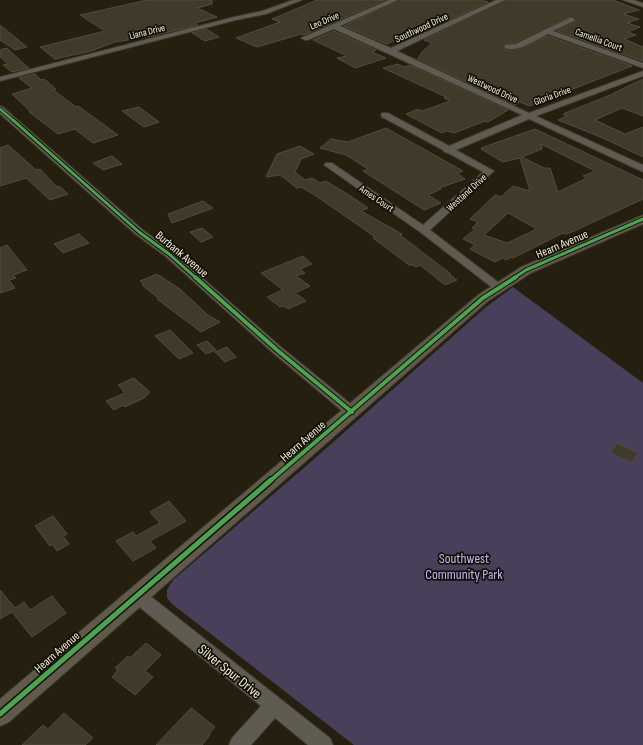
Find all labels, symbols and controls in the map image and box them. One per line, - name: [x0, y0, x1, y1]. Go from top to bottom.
- street label: Leo Drive: [308, 9, 341, 32]
- street label: Southwood Drive: [393, 10, 450, 45]
- street label: Liana Drive: [128, 22, 166, 42]
- street label: Camellia Court: [573, 26, 624, 54]
- street label: Westwood Drive: [466, 72, 520, 106]
- street label: Gloria Drive: [532, 84, 573, 108]
- street label: Westland Drive: [444, 171, 489, 214]
- street label: Ames Court: [356, 182, 396, 215]
- street label: Hearn Avenue: [534, 227, 591, 262]
- street label: Burbank Avenue: [152, 228, 211, 281]
- street label: Hearn Avenue: [278, 417, 329, 465]
- park label: Southwest Community Park: [425, 550, 503, 583]
- street label: Hearn Avenue: [32, 628, 83, 676]
- street label: Silver Spur Drive: [195, 641, 265, 702]

